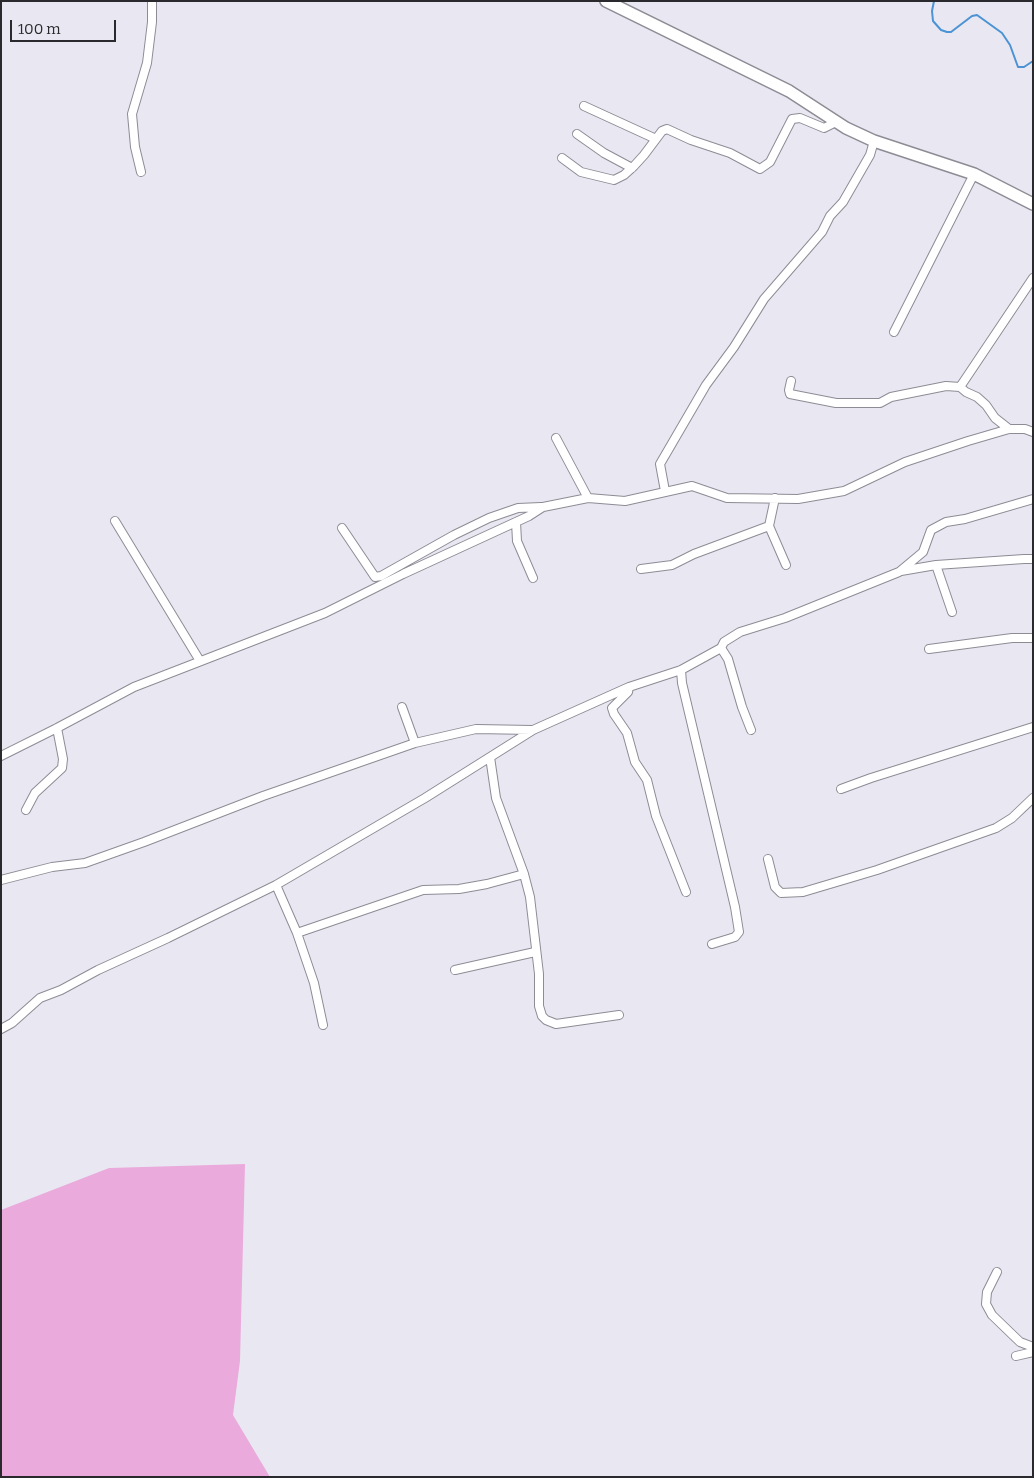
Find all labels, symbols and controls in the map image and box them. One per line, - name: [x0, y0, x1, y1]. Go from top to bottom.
- scale bar: [12, 10, 119, 42]
- text: 100 m: [18, 20, 61, 38]

